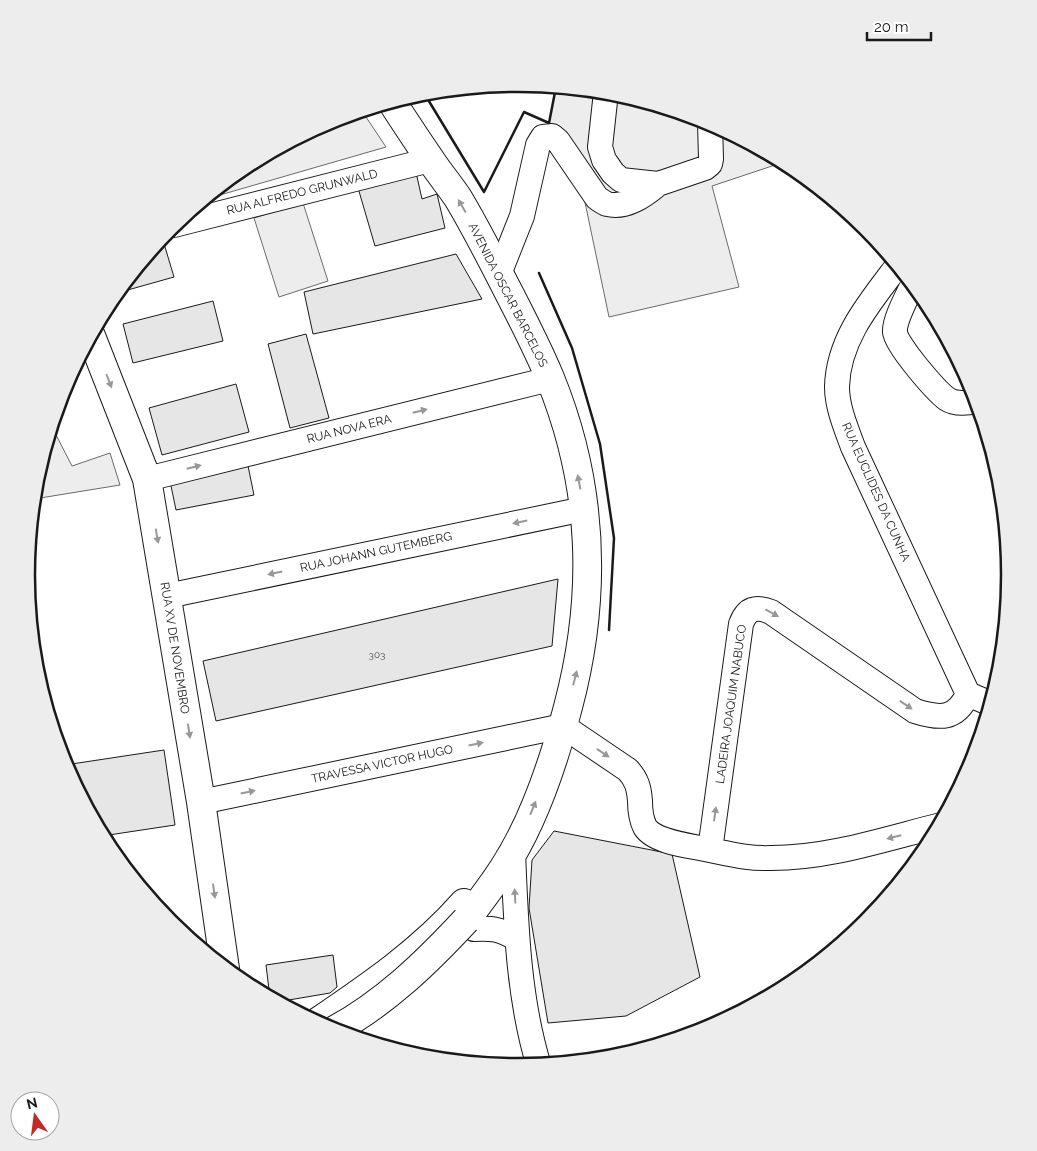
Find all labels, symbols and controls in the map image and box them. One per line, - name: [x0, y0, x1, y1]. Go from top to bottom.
- scale bar: [867, 10, 931, 42]
- text: 20 m: [874, 18, 909, 36]
- street label: RUA ALFREDO GRUNWALD: [225, 166, 379, 218]
- one-way arrow: [457, 199, 466, 212]
- street label: AVENIDA OSCAR BARCELOS: [465, 221, 551, 369]
- one-way arrow: [105, 374, 113, 389]
- one-way arrow: [412, 407, 427, 415]
- street label: RUA NOVA ERA: [305, 412, 393, 446]
- street label: RUA EUCLIDES DA CUNHA: [839, 420, 913, 564]
- one-way arrow: [187, 463, 202, 471]
- one-way arrow: [575, 474, 583, 490]
- one-way arrow: [512, 518, 527, 526]
- one-way arrow: [153, 528, 161, 544]
- street label: RUA JOHANN GUTEMBERG: [299, 529, 453, 575]
- one-way arrow: [267, 569, 282, 577]
- street label: RUA XV DE NOVEMBRO: [158, 581, 192, 715]
- one-way arrow: [765, 609, 779, 618]
- street label: LADEIRA JOAQUIM NABUCO: [713, 623, 749, 785]
- house number: 303: [369, 649, 385, 660]
- one-way arrow: [571, 671, 579, 686]
- one-way arrow: [900, 700, 913, 710]
- one-way arrow: [186, 723, 194, 739]
- one-way arrow: [468, 740, 484, 748]
- street label: TRAVESSA VICTOR HUGO: [310, 742, 454, 786]
- one-way arrow: [596, 748, 610, 758]
- one-way arrow: [241, 787, 257, 795]
- one-way arrow: [530, 801, 538, 815]
- one-way arrow: [711, 806, 719, 822]
- one-way arrow: [886, 833, 901, 841]
- one-way arrow: [210, 884, 218, 900]
- one-way arrow: [511, 887, 519, 903]
- north arrow: [10, 1091, 60, 1141]
- text: N: [25, 1094, 39, 1112]

